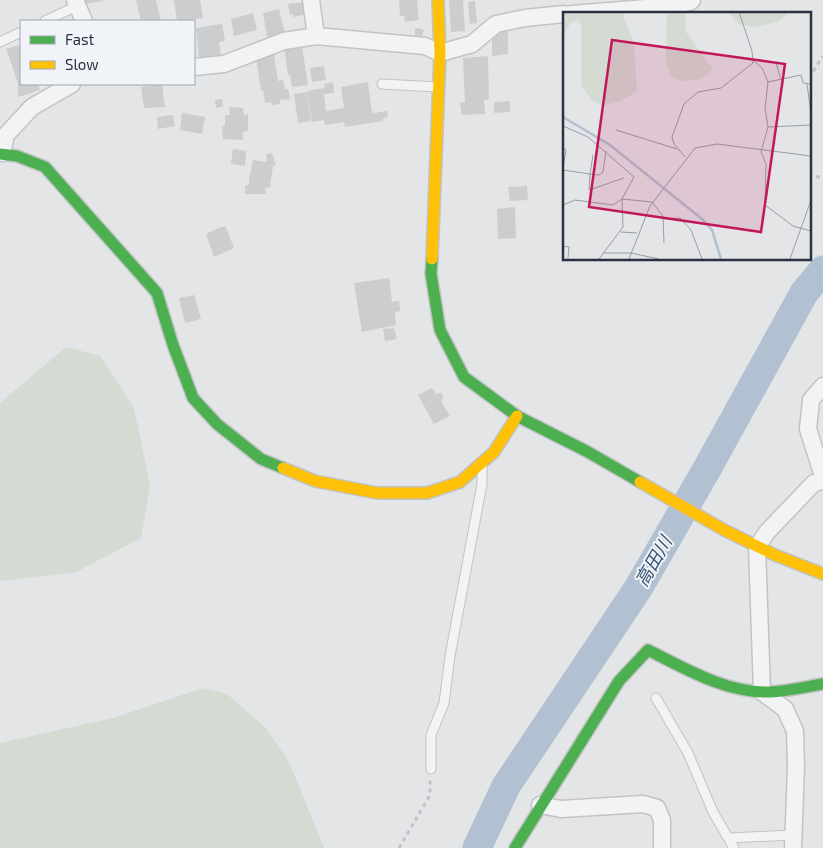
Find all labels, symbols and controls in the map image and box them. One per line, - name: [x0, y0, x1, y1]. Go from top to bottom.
- inset map: [563, 12, 810, 260]
- legend: [20, 20, 195, 85]
- text: Fast: [65, 30, 95, 48]
- text: Slow: [65, 55, 99, 73]
- water label: 高田川: [630, 530, 677, 590]

